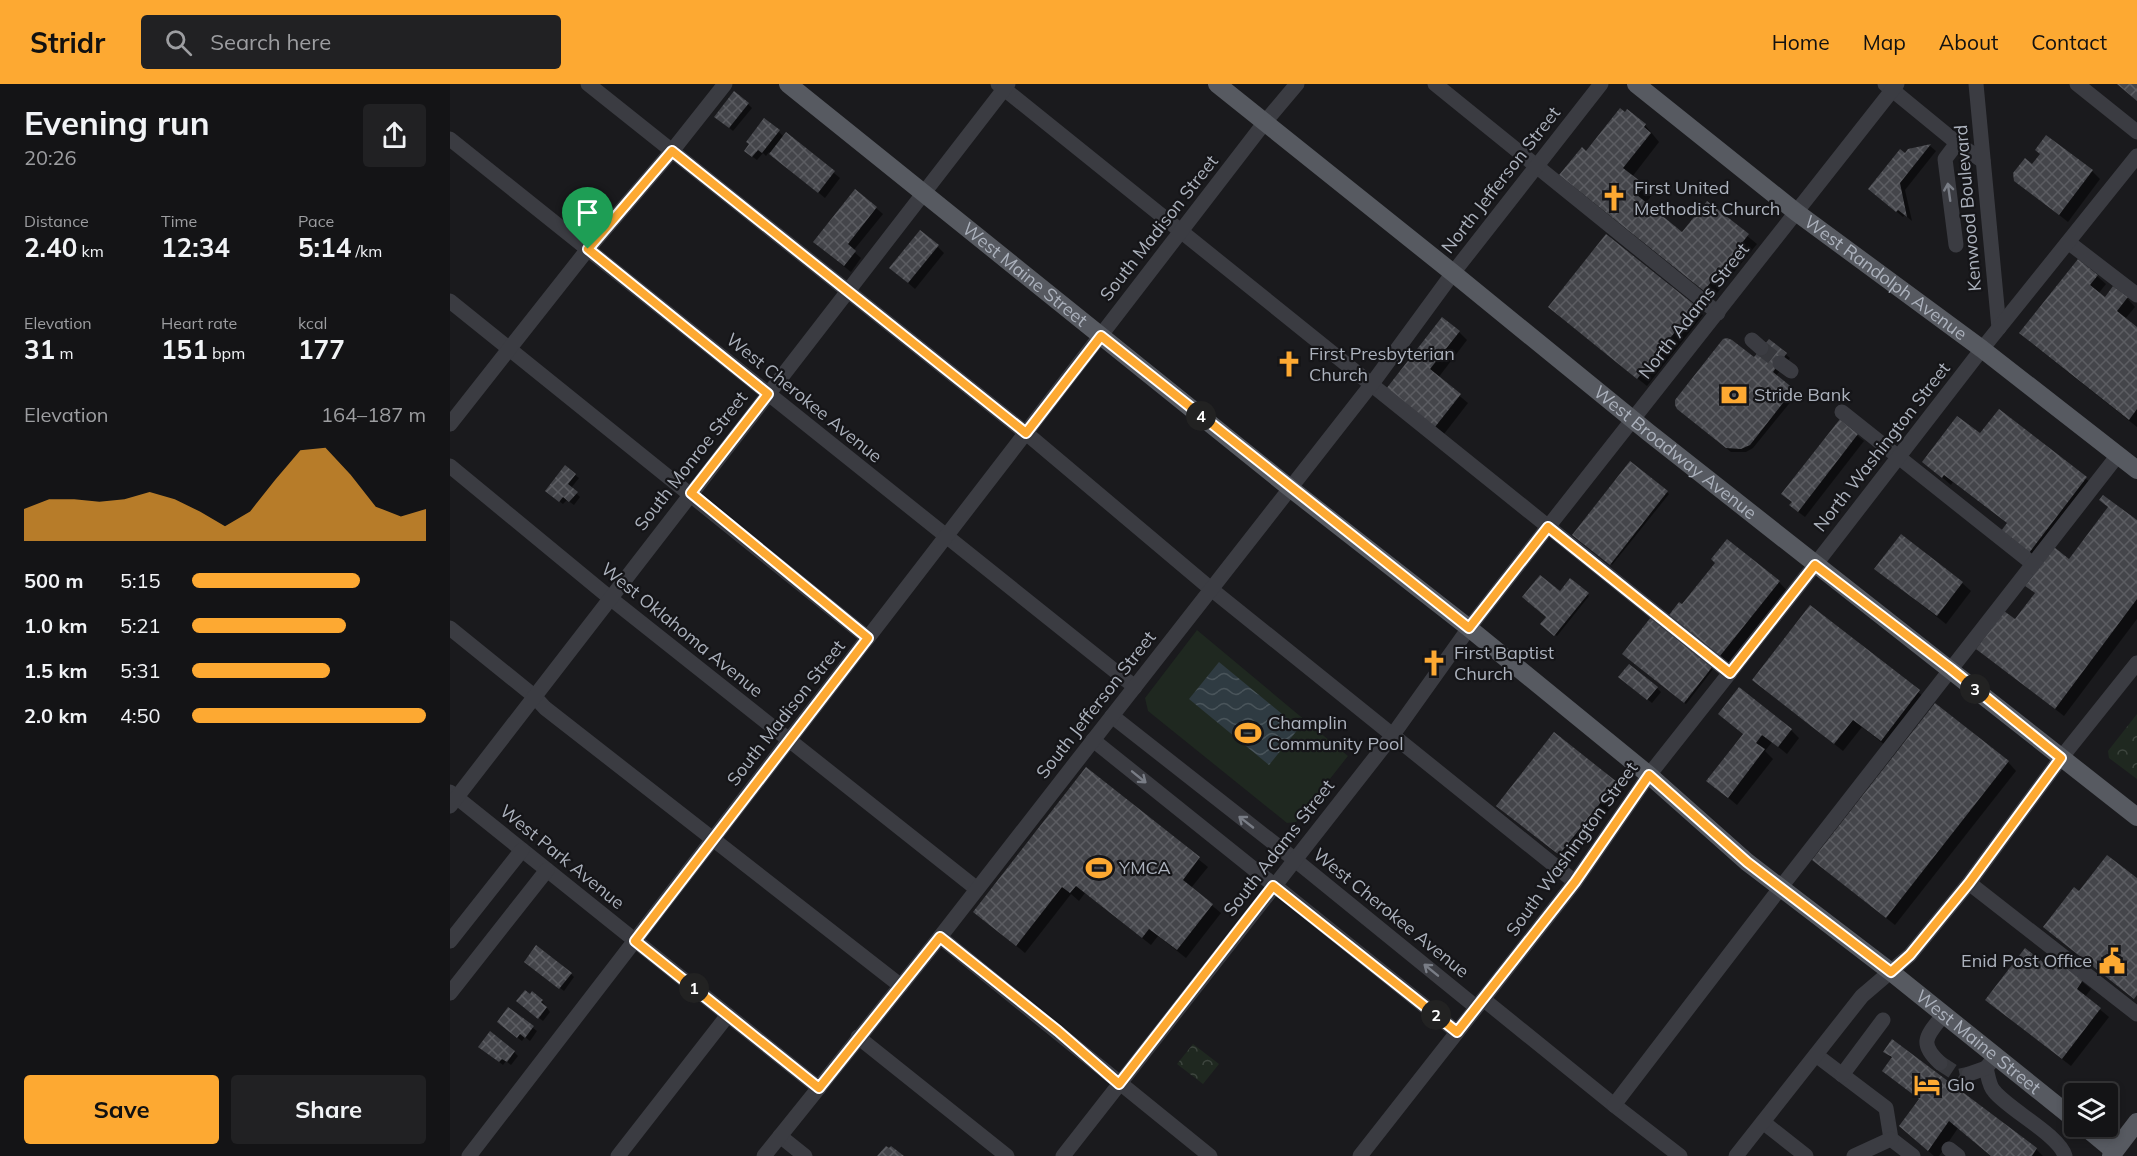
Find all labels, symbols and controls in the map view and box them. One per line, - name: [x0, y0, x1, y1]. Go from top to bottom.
- search box: [141, 15, 561, 69]
- text: Stridr: [30, 25, 105, 60]
- icon: search: [162, 26, 195, 59]
- text: Search here: [210, 28, 331, 56]
- text: Home: [1772, 29, 1830, 55]
- text: Map: [1863, 29, 1906, 55]
- text: About: [1939, 29, 1998, 55]
- text: Contact: [2031, 29, 2107, 55]
- text: Evening run: [24, 102, 210, 143]
- street label: North Jefferson Street: [1436, 102, 1565, 258]
- button: share: [363, 104, 426, 167]
- street label: Kenwood Boulevard: [1949, 124, 1986, 292]
- text: 20:26: [24, 145, 77, 170]
- street label: South Madison Street: [1094, 150, 1223, 305]
- place label: First United Methodist Church: [1634, 176, 1780, 220]
- one-way arrow: [1943, 182, 1954, 202]
- church icon: First United Methodist Church: [1599, 183, 1629, 213]
- pin: [562, 187, 613, 249]
- icon: arrive: [571, 196, 604, 229]
- street label: West Randolph Avenue: [1800, 210, 1972, 345]
- text: Distance: [24, 211, 89, 231]
- text: Time: [161, 211, 197, 231]
- text: Pace: [298, 211, 334, 231]
- street label: West Maine Street: [958, 217, 1092, 331]
- text: 2.40: [24, 231, 77, 264]
- text: 12:34: [161, 231, 230, 264]
- text: 5:14: [298, 231, 351, 264]
- street label: North Adams Street: [1633, 238, 1754, 383]
- text: km: [77, 241, 104, 261]
- text: /km: [351, 241, 382, 261]
- text: Elevation: [24, 313, 92, 333]
- text: Heart rate: [161, 313, 237, 333]
- text: kcal: [298, 313, 327, 333]
- street label: West Cherokee Avenue: [722, 328, 887, 468]
- text: 31: [24, 333, 55, 366]
- text: 151: [161, 333, 208, 366]
- text: 177: [298, 333, 345, 366]
- place label: First Presbyterian Church: [1309, 342, 1455, 386]
- text: m: [55, 343, 73, 363]
- text: bpm: [208, 343, 245, 363]
- church icon: First Presbyterian Church: [1274, 349, 1304, 379]
- street label: North Washington Street: [1808, 357, 1955, 536]
- street label: West Broadway Avenue: [1589, 380, 1762, 524]
- bank icon: Stride Bank: [1719, 380, 1749, 410]
- place label: Stride Bank: [1754, 383, 1851, 406]
- street label: South Monroe Street: [629, 386, 752, 535]
- pin: 4: [1186, 401, 1216, 431]
- text: Elevation: [24, 402, 109, 427]
- text: 164–187 m: [321, 402, 426, 427]
- text: 4: [1196, 406, 1206, 426]
- street label: West Oklahoma Avenue: [597, 557, 768, 702]
- text: 500 m: [24, 568, 83, 593]
- text: 5:15: [120, 568, 161, 593]
- text: 1.0 km: [24, 613, 87, 638]
- text: 5:21: [120, 613, 161, 638]
- street label: South Jefferson Street: [1031, 626, 1160, 783]
- street label: South Madison Street: [721, 635, 850, 790]
- place label: First Baptist Church: [1454, 641, 1554, 685]
- church icon: First Baptist Church: [1419, 648, 1449, 678]
- text: 1.5 km: [24, 658, 87, 683]
- text: 5:31: [120, 658, 161, 683]
- pin: 3: [1960, 674, 1990, 704]
- text: 3: [1970, 679, 1980, 699]
- text: 2.0 km: [24, 703, 87, 728]
- text: 4:50: [120, 703, 161, 728]
- place label: Champlin Community Pool: [1268, 711, 1404, 755]
- sports icon: Champlin Community Pool: [1233, 718, 1263, 748]
- street label: South Washington Street: [1501, 757, 1643, 940]
- one-way arrow: [1130, 771, 1146, 784]
- street label: South Adams Street: [1218, 775, 1339, 921]
- street label: West Park Avenue: [495, 799, 629, 914]
- one-way arrow: [1238, 815, 1254, 828]
- street label: West Cherokee Avenue: [1309, 843, 1474, 983]
- sports icon: YMCA: [1084, 853, 1114, 883]
- place label: YMCA: [1118, 856, 1171, 879]
- public building icon: Enid Post Office: [2097, 946, 2127, 976]
- place label: Enid Post Office: [1961, 949, 2092, 972]
- one-way arrow: [1423, 964, 1439, 977]
- pin: 1: [679, 973, 709, 1003]
- text: 1: [689, 978, 699, 998]
- street label: West Maine Street: [1911, 984, 2046, 1099]
- pin: 2: [1421, 1000, 1451, 1030]
- text: 2: [1431, 1005, 1441, 1025]
- hotel icon: Glo: [1912, 1070, 1942, 1100]
- place label: Glo: [1947, 1073, 1975, 1096]
- button: Save: [24, 1075, 219, 1144]
- button: Share: [231, 1075, 426, 1144]
- map controls: [2064, 1083, 2118, 1137]
- button: layers: [2064, 1083, 2118, 1137]

